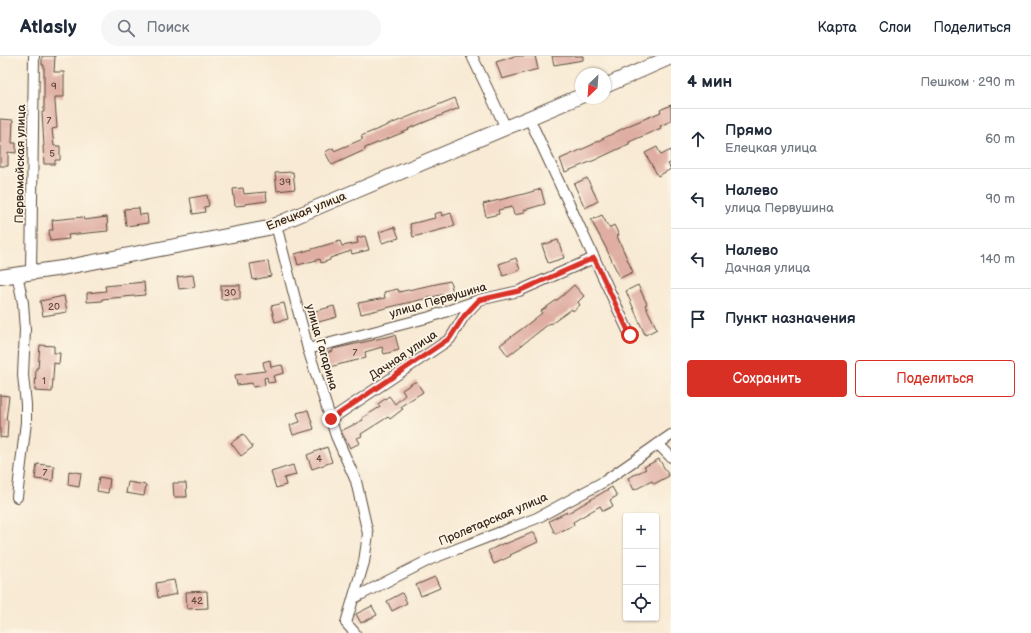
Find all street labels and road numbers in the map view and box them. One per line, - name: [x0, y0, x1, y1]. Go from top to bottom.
- street label: Первомайская улица: [12, 104, 29, 224]
- street label: Елецкая улица: [264, 189, 348, 234]
- street label: улица Первушина: [388, 279, 489, 322]
- street label: улица Гагарина: [302, 302, 341, 392]
- street label: Дачная улица: [366, 327, 440, 384]
- street label: Пролетарская улица: [436, 490, 550, 549]

